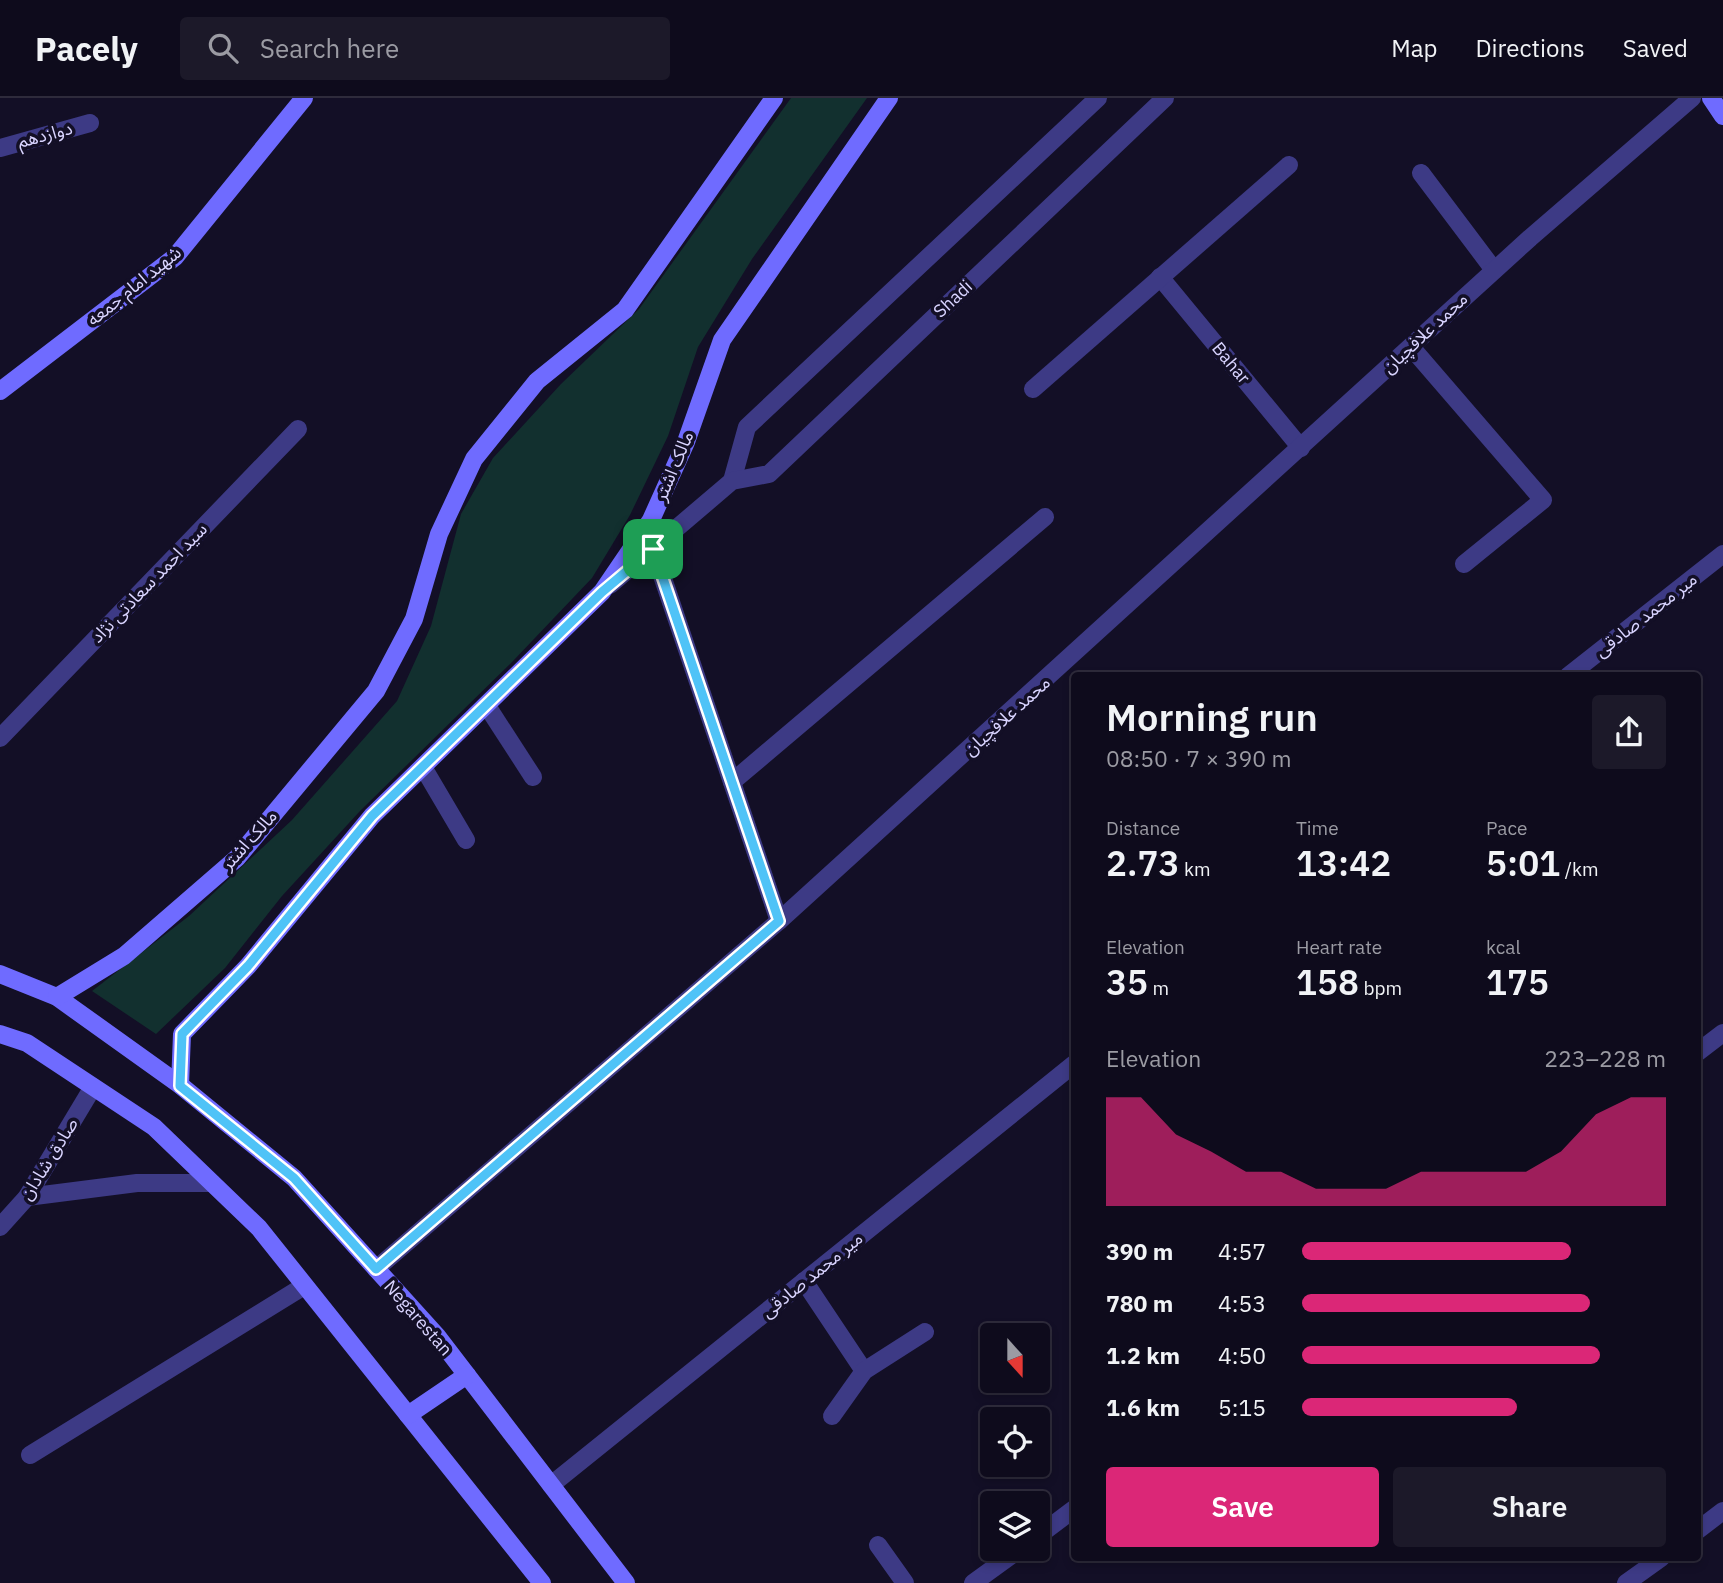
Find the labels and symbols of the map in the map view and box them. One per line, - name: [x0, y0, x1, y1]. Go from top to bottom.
- street label: دوازدهم: [15, 116, 75, 155]
- street label: شهید امام جمعه: [82, 241, 187, 333]
- street label: Shadi: [928, 275, 977, 322]
- street label: محمد علافچیان: [1377, 287, 1472, 378]
- street label: Bahar: [1207, 337, 1256, 389]
- street label: مالک اشتر: [648, 428, 698, 505]
- street label: سید احمد سعادتی نژاد: [85, 518, 212, 648]
- pin: [623, 519, 683, 579]
- street label: میر محمد صادقی: [1590, 567, 1702, 662]
- street label: محمد علافچیان: [959, 671, 1055, 761]
- street label: مالک اشتر: [215, 805, 282, 875]
- street label: صادق شادان: [14, 1113, 83, 1204]
- street label: میر محمد صادقی: [756, 1227, 867, 1323]
- street label: Negarestan: [379, 1275, 458, 1360]
- north arrow: [980, 1323, 1050, 1393]

